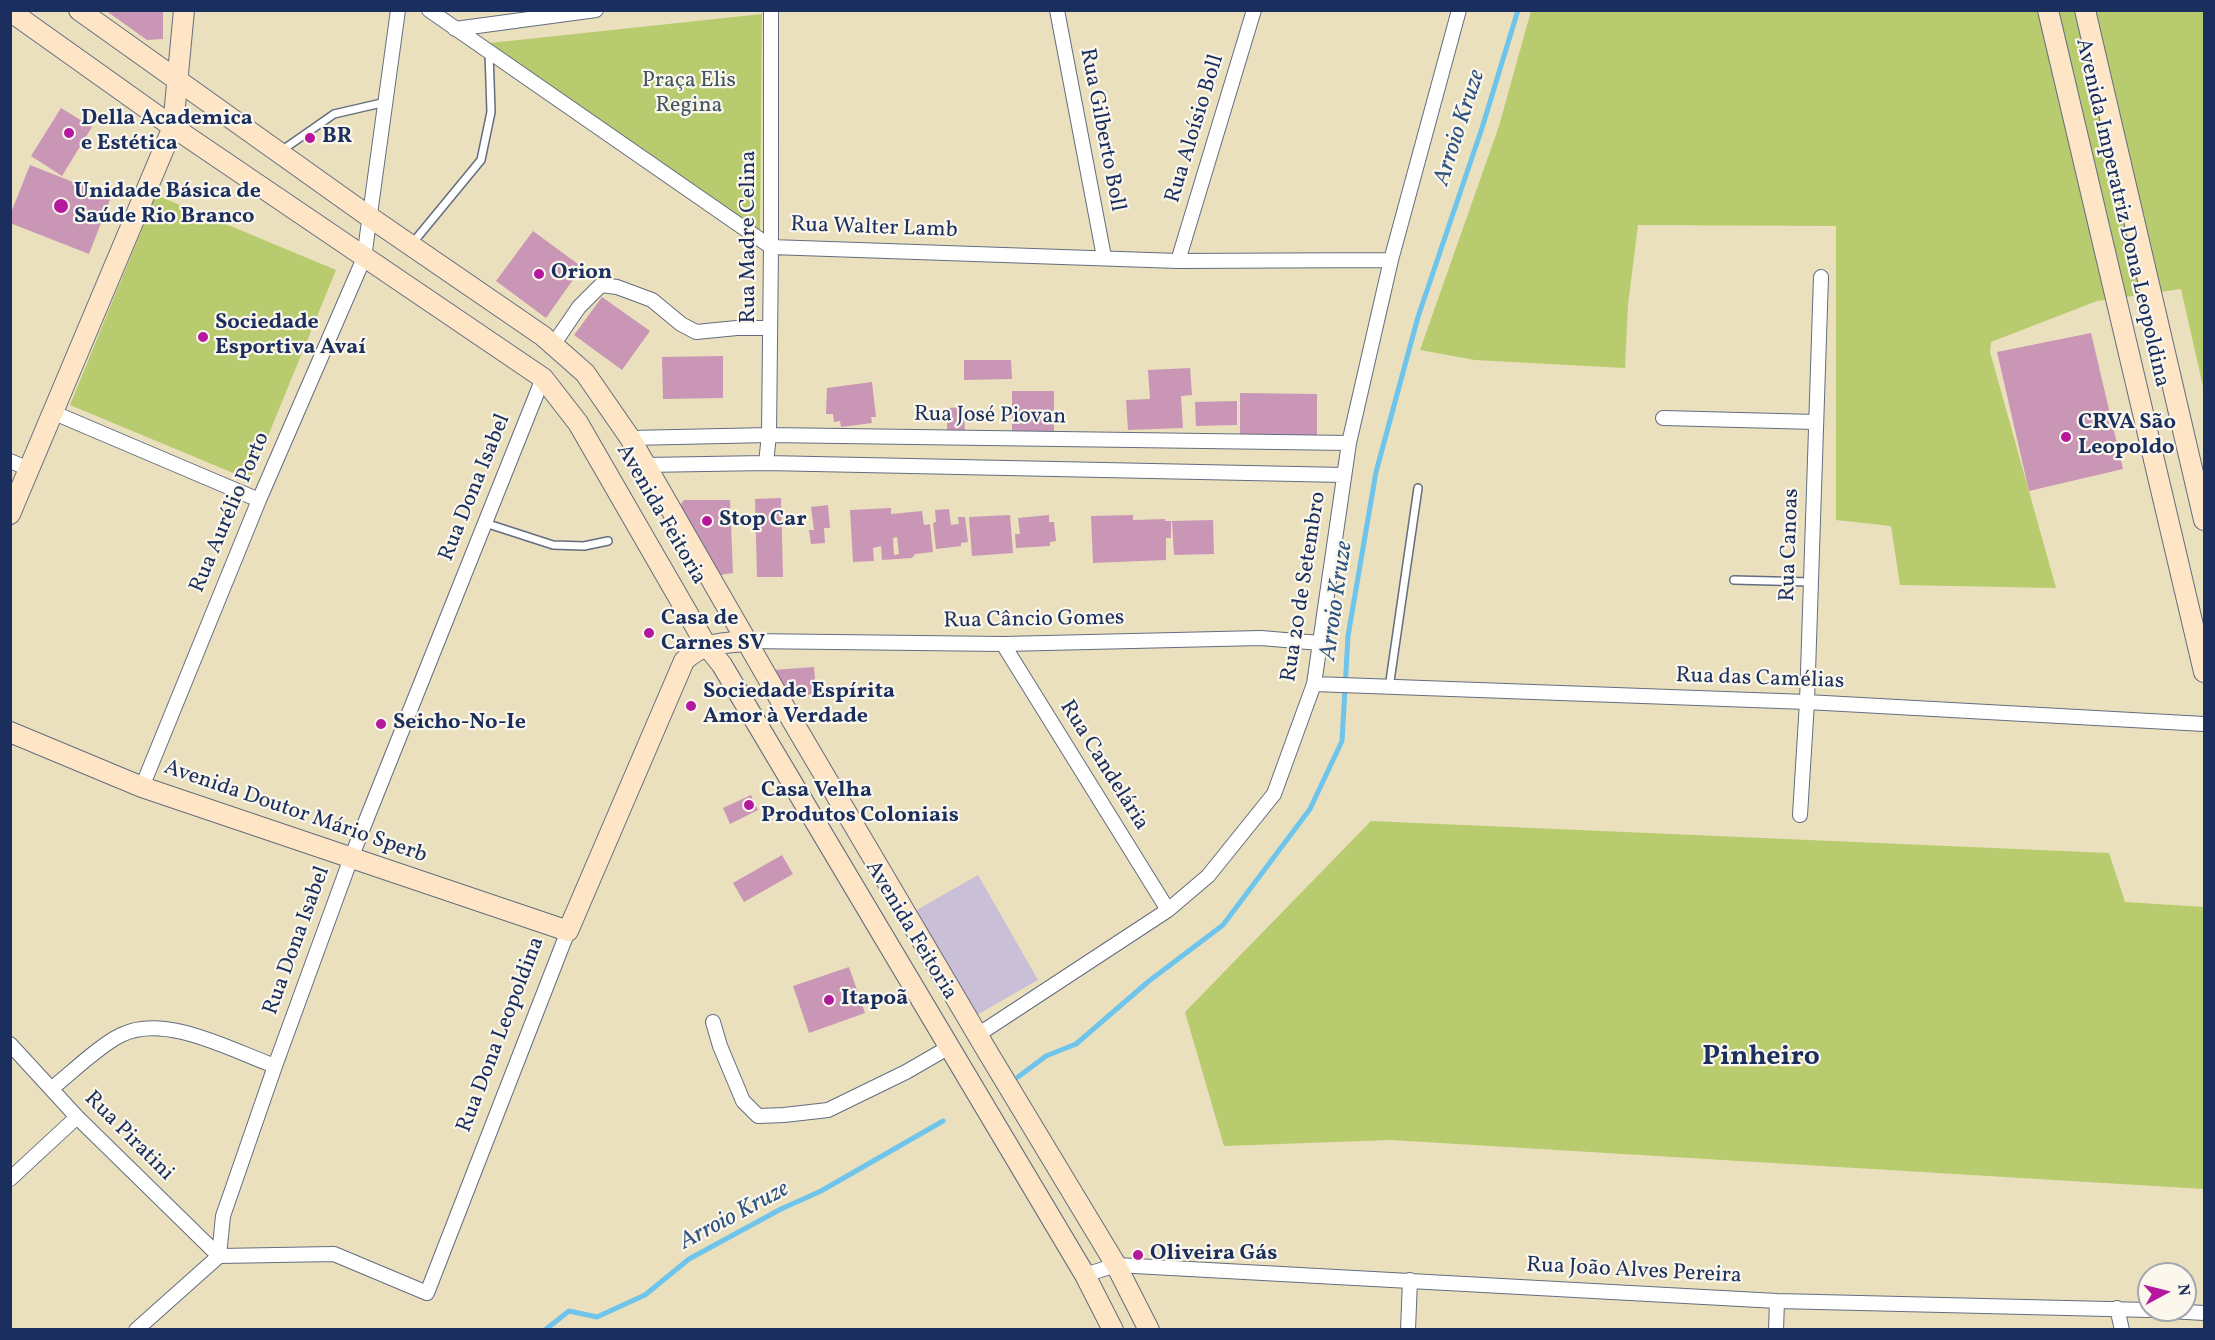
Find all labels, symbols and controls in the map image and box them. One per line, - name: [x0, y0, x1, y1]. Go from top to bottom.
- street label: Avenida Imperatriz Dona Leopoldina: [2068, 36, 2174, 390]
- street label: Rua Gilberto Boll: [1072, 46, 1130, 214]
- street label: Rua Aloísio Boll: [1161, 52, 1231, 206]
- water label: Arroio Kruze: [1429, 66, 1493, 190]
- park label: Praça Elis Regina: [642, 69, 736, 120]
- place label: Della Academica e Estética: [81, 107, 253, 158]
- place label: BR: [322, 125, 352, 151]
- marker: Della Academica e Estética: [62, 126, 76, 140]
- marker: BR: [303, 131, 317, 145]
- street label: Rua Madre Celina: [737, 151, 763, 323]
- place label: Unidade Básica de Saúde Rio Branco: [74, 180, 261, 231]
- marker: Unidade Básica de Saúde Rio Branco: [52, 197, 70, 215]
- street label: Rua Walter Lamb: [790, 213, 958, 245]
- place label: Orion: [551, 261, 612, 287]
- marker: Orion: [532, 267, 546, 281]
- place label: Sociedade Esportiva Avaí: [215, 311, 366, 362]
- marker: Sociedade Esportiva Avaí: [196, 330, 210, 344]
- street label: Rua José Piovan: [913, 402, 1067, 432]
- street label: Rua Dona Isabel: [434, 411, 518, 565]
- place label: CRVA São Leopoldo: [2078, 411, 2176, 463]
- street label: Rua Aurélio Porto: [185, 429, 277, 597]
- marker: CRVA São Leopoldo: [2059, 430, 2073, 444]
- street label: Avenida Feitoria: [609, 440, 711, 590]
- street label: Rua Canoas: [1776, 488, 1806, 602]
- street label: Rua 20 de Setembro: [1277, 490, 1333, 684]
- place label: Stop Car: [719, 508, 807, 534]
- marker: Stop Car: [700, 514, 714, 528]
- water label: Arroio Kruze: [1315, 540, 1361, 662]
- street label: Rua Câncio Gomes: [943, 606, 1125, 636]
- place label: Casa de Carnes SV: [661, 607, 765, 658]
- marker: Casa de Carnes SV: [642, 626, 656, 640]
- street label: Rua das Camélias: [1675, 664, 1845, 696]
- place label: Sociedade Espírita Amor à Verdade: [703, 680, 895, 732]
- street label: Rua Candelária: [1052, 696, 1154, 836]
- marker: Sociedade Espírita Amor à Verdade: [684, 699, 698, 713]
- place label: Seicho-No-Ie: [393, 711, 526, 737]
- marker: Seicho-No-Ie: [374, 717, 388, 731]
- street label: Avenida Doutor Mário Sperb: [160, 756, 430, 870]
- place label: Casa Velha Produtos Coloniais: [761, 779, 959, 830]
- marker: Casa Velha Produtos Coloniais: [742, 798, 756, 812]
- street label: Avenida Feitoria: [858, 857, 962, 1005]
- street label: Rua Dona Isabel: [259, 863, 337, 1019]
- street label: Rua Dona Leopoldina: [453, 934, 551, 1136]
- place label: Itapoã: [841, 987, 908, 1013]
- marker: Itapoã: [822, 993, 836, 1007]
- district label: Pinheiro: [1702, 1042, 1820, 1076]
- street label: Rua Piratini: [78, 1087, 178, 1187]
- water label: Arroio Kruze: [675, 1176, 795, 1258]
- place label: Oliveira Gás: [1150, 1242, 1277, 1268]
- marker: Oliveira Gás: [1131, 1248, 1145, 1262]
- street label: Rua João Alves Pereira: [1526, 1253, 1742, 1291]
- north arrow: [2137, 1262, 2197, 1322]
- text: N: [2171, 1283, 2195, 1297]

